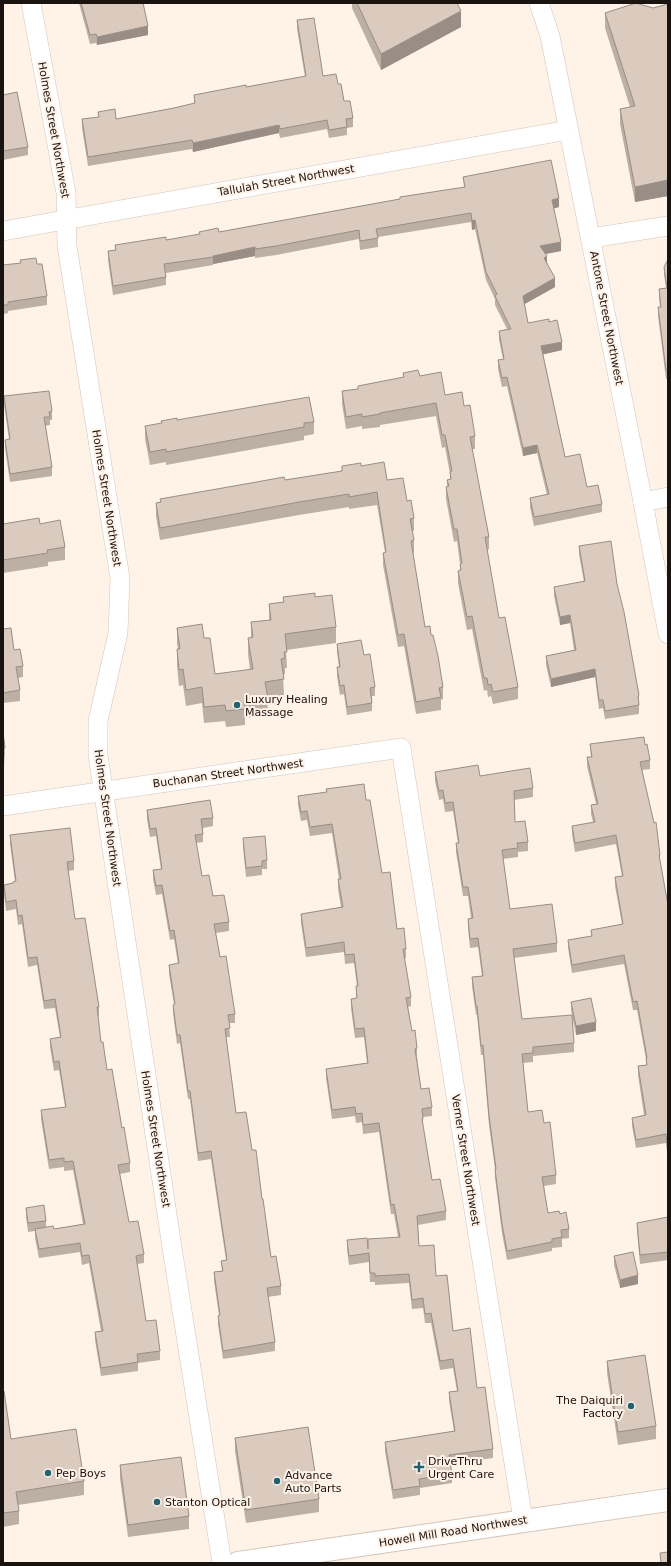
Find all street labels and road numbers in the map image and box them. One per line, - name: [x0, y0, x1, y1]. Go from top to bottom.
- street label: Holmes Street Northwest: [35, 61, 72, 200]
- street label: Tallulah Street Northwest: [216, 162, 356, 199]
- street label: Antone Street Northwest: [587, 250, 626, 387]
- street label: Holmes Street Northwest: [89, 429, 124, 568]
- street label: Holmes Street Northwest: [91, 749, 124, 888]
- street label: Buchanan Street Northwest: [152, 756, 305, 791]
- street label: Holmes Street Northwest: [138, 1070, 173, 1209]
- street label: Verner Street Northwest: [449, 1093, 482, 1227]
- street label: Howell Mill Road Northwest: [378, 1513, 529, 1550]

